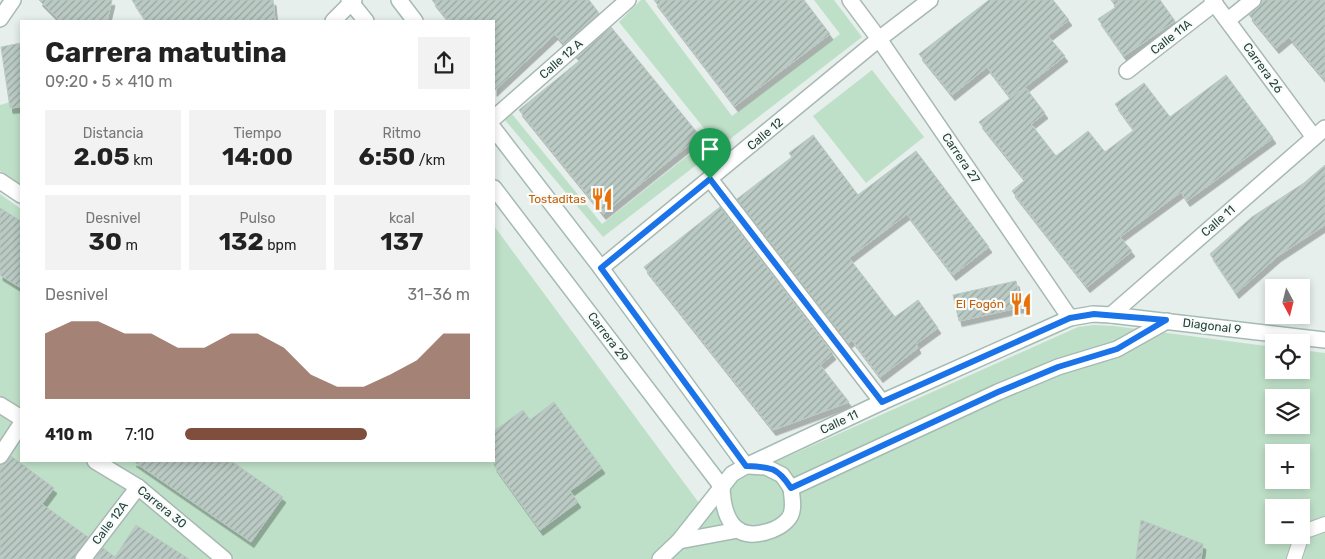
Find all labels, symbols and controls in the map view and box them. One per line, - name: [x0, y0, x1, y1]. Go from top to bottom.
- street label: Calle 11A: [1148, 17, 1194, 57]
- text: Carrera matutina: [45, 36, 287, 69]
- street label: Calle 12 A: [536, 36, 586, 82]
- button: share: [418, 37, 470, 89]
- street label: Carrera 26: [1240, 40, 1286, 96]
- text: 09:20 · 5 × 410 m: [45, 72, 172, 91]
- street label: Calle 12: [744, 115, 786, 153]
- text: Distancia: [83, 125, 144, 142]
- text: Tiempo: [233, 125, 282, 142]
- text: Ritmo: [383, 125, 421, 142]
- pin: [689, 128, 731, 179]
- street label: Carrera 27: [939, 130, 983, 186]
- icon: arrive: [696, 135, 724, 163]
- text: 2.05: [73, 142, 130, 171]
- text: 14:00: [222, 142, 293, 171]
- text: 6:50: [359, 142, 415, 171]
- text: km: [130, 152, 153, 169]
- text: /km: [415, 152, 445, 169]
- restaurant icon: Tostaditas: [589, 186, 615, 212]
- place label: Tostaditas: [528, 192, 586, 206]
- street label: Calle 11: [1198, 202, 1238, 240]
- text: Desnivel: [86, 210, 141, 227]
- text: Pulso: [239, 210, 275, 227]
- text: kcal: [389, 210, 415, 227]
- text: 30: [88, 227, 122, 256]
- text: 132: [219, 227, 264, 256]
- text: 137: [380, 227, 423, 256]
- text: m: [122, 237, 138, 254]
- text: bpm: [264, 237, 296, 254]
- north arrow: [1265, 279, 1310, 324]
- map controls: [1265, 279, 1310, 544]
- text: Desnivel: [45, 285, 108, 304]
- text: 31–36 m: [408, 285, 470, 304]
- restaurant icon: El Fogón: [1008, 291, 1034, 317]
- place label: El Fogón: [956, 297, 1004, 311]
- street label: Carrera 29: [585, 309, 631, 365]
- street label: Diagonal 9: [1182, 315, 1242, 337]
- button: locate: [1265, 334, 1310, 379]
- button: layers: [1265, 389, 1310, 434]
- street label: Calle 11: [818, 407, 860, 437]
- text: 410 m: [45, 425, 92, 444]
- text: 7:10: [125, 425, 154, 444]
- button: +: [1265, 444, 1310, 489]
- street label: Carrera 30: [135, 483, 189, 531]
- street label: Calle 12A: [89, 499, 131, 547]
- button: −: [1265, 499, 1310, 544]

